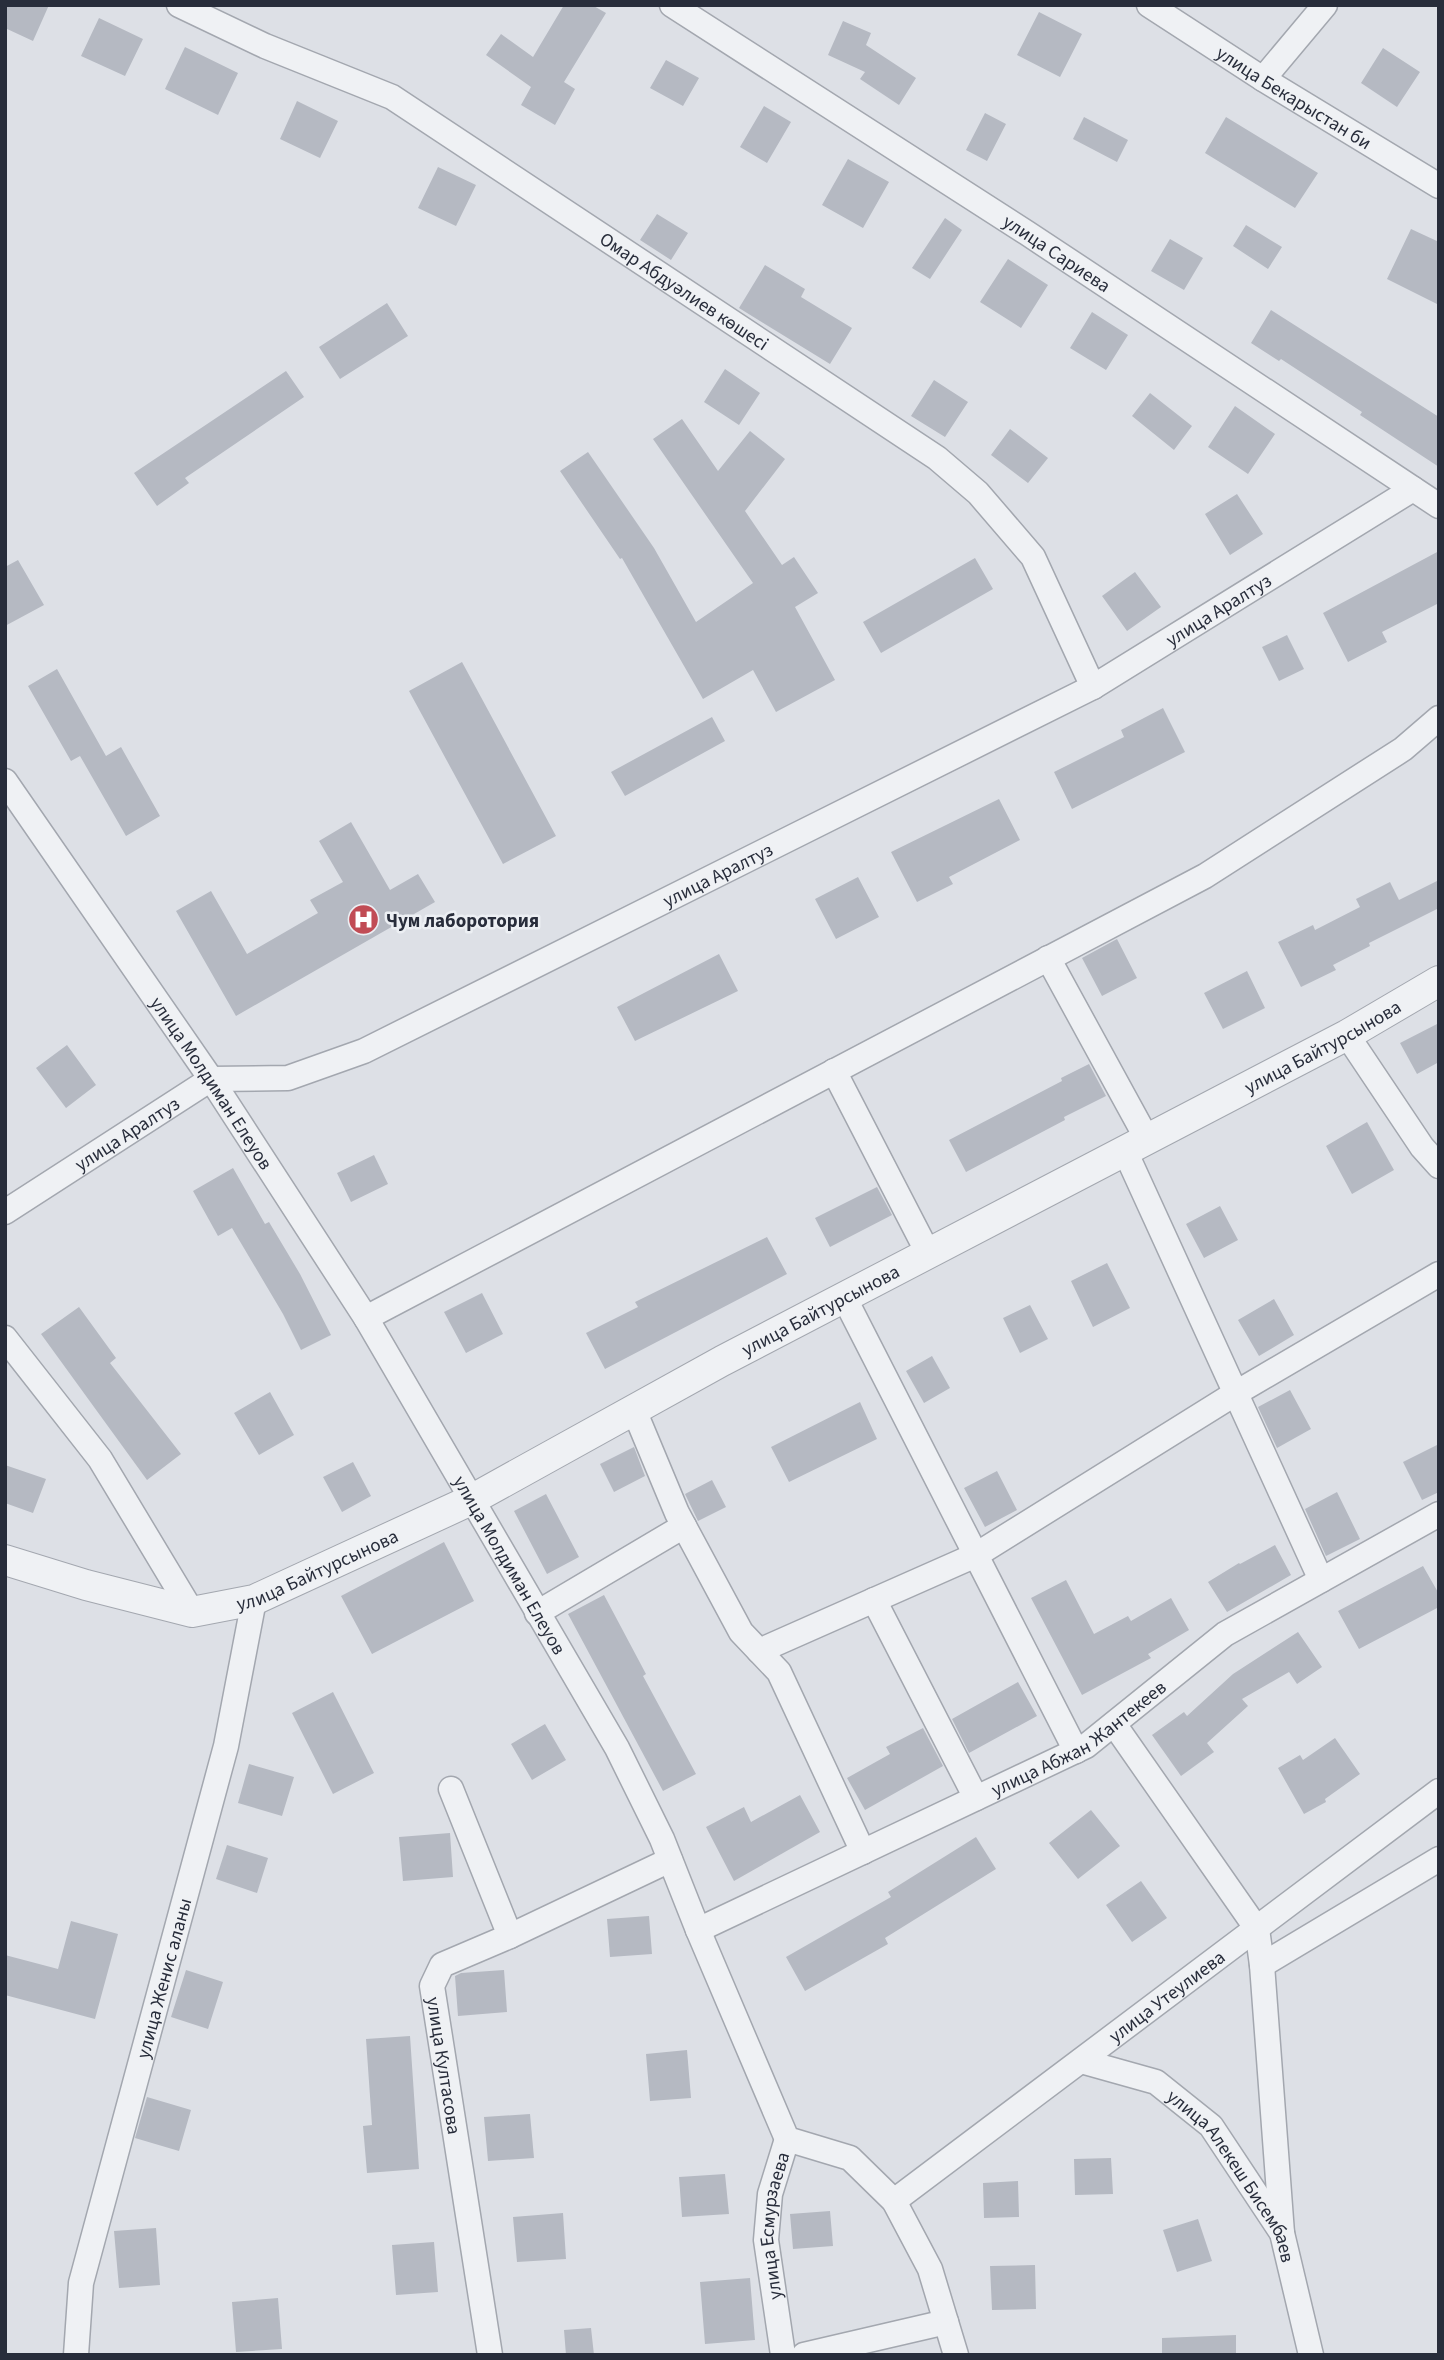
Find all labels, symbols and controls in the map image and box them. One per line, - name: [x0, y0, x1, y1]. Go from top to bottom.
- street label: улица Бекарыстан би: [1210, 40, 1376, 157]
- street label: улица Сариева: [997, 209, 1115, 300]
- street label: Омар Абдуәлиев көшесі: [594, 226, 774, 358]
- street label: улица Аралтуз: [1161, 568, 1277, 654]
- street label: улица Аралтуз: [658, 837, 778, 915]
- hospital icon: Чум лаборотория: [346, 903, 380, 937]
- place label: Чум лаборотория: [386, 908, 539, 935]
- street label: улица Молдиман Елеуов: [143, 992, 278, 1176]
- street label: улица Байтурсынова: [1240, 994, 1407, 1101]
- street label: улица Аралтуз: [70, 1091, 185, 1179]
- street label: улица Байтурсынова: [737, 1259, 905, 1363]
- street label: улица Молдиман Елеуов: [446, 1471, 572, 1660]
- street label: улица Байтурсынова: [234, 1523, 403, 1618]
- street label: улица Абжан Жантекеев: [987, 1675, 1172, 1804]
- street label: улица Женис аланы: [130, 1895, 199, 2062]
- street label: улица Утеулиева: [1104, 1944, 1231, 2050]
- street label: улица Култасова: [419, 1995, 467, 2136]
- street label: улица Алекеш Бисембаев: [1160, 2084, 1301, 2265]
- street label: улица Есмурзаева: [754, 2149, 797, 2301]

